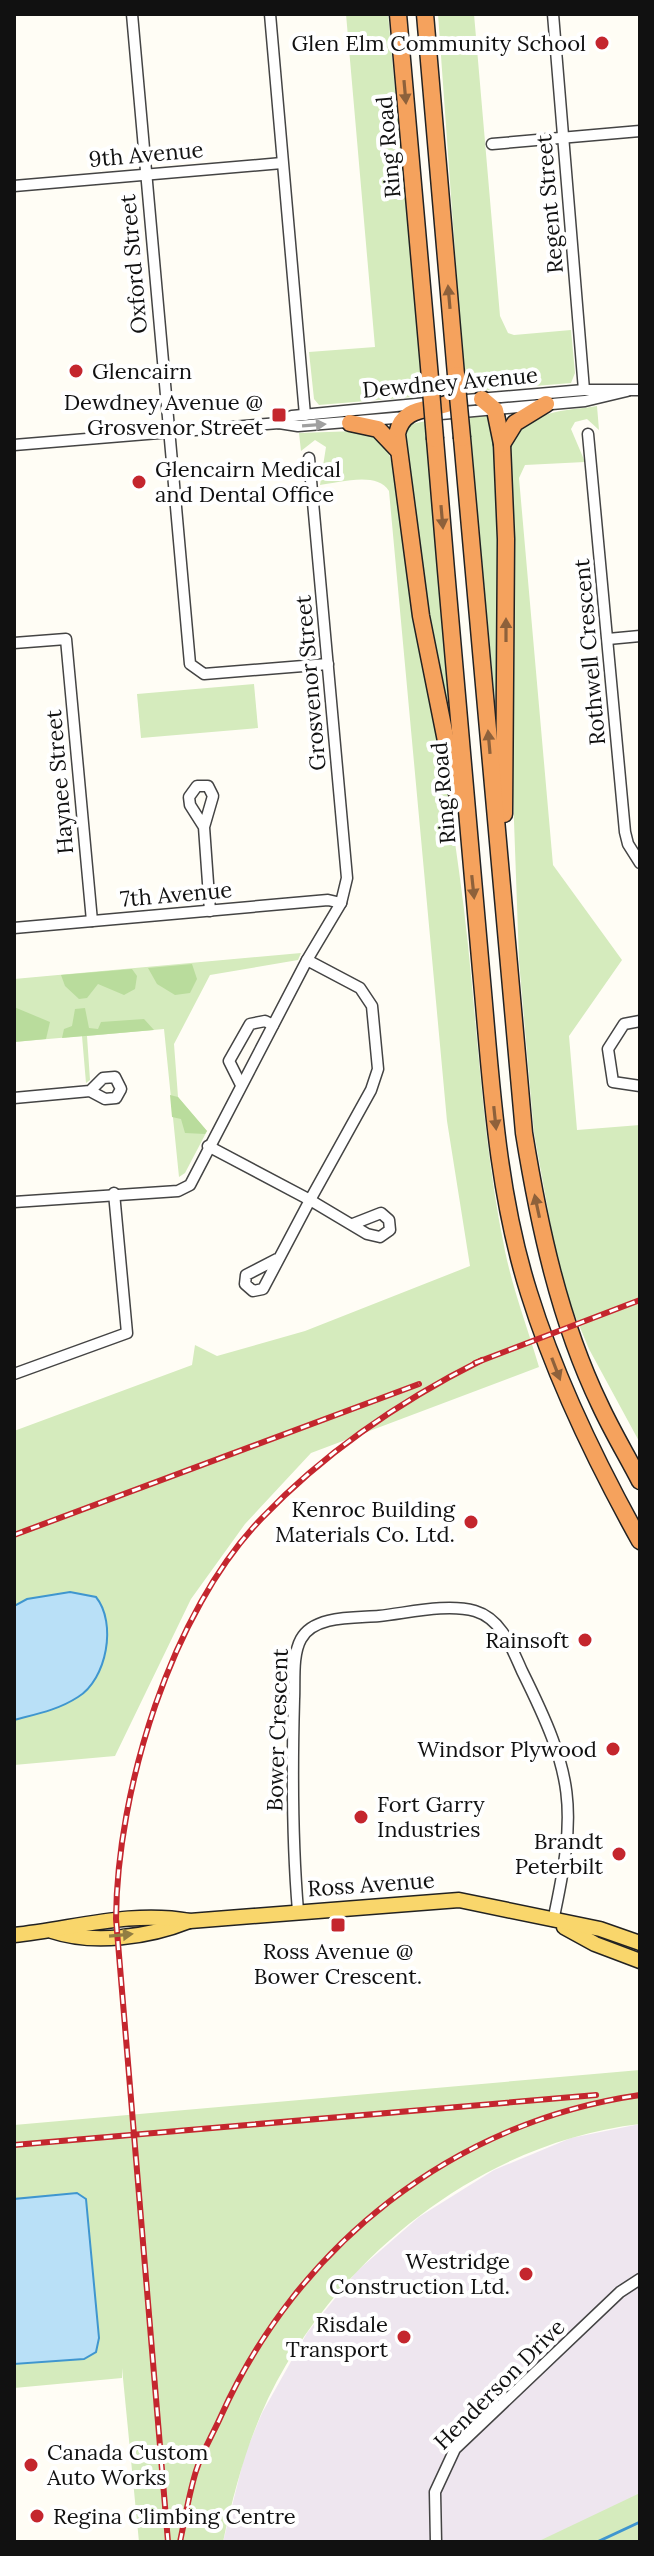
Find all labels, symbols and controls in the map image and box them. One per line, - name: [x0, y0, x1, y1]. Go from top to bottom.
- place label: Glen Elm Community School: [291, 29, 586, 57]
- marker: Glen Elm Community School: [593, 34, 611, 52]
- one-way arrow: [399, 80, 412, 105]
- street label: Ring Road: [370, 95, 406, 199]
- street label: Regent Street: [529, 133, 569, 275]
- street label: 9th Avenue: [88, 135, 205, 173]
- street label: Oxford Street: [113, 193, 153, 335]
- one-way arrow: [442, 285, 455, 310]
- place label: Glencairn: [92, 357, 192, 385]
- street label: Dewdney Avenue: [361, 360, 539, 404]
- marker: Glencairn: [67, 362, 85, 380]
- place label: Dewdney Avenue @ Grosvenor Street: [64, 388, 263, 441]
- marker: Dewdney Avenue @ Grosvenor Street: [270, 406, 288, 424]
- one-way arrow: [302, 418, 327, 431]
- place label: Glencairn Medical and Dental Office: [155, 455, 341, 508]
- marker: Glencairn Medical and Dental Office: [130, 473, 148, 491]
- one-way arrow: [435, 505, 448, 530]
- street label: Rothwell Crescent: [567, 557, 611, 746]
- street label: Grosvenor Street: [288, 594, 332, 772]
- one-way arrow: [500, 617, 512, 642]
- street label: Haynee Street: [39, 708, 79, 855]
- one-way arrow: [482, 730, 495, 755]
- street label: Ring Road: [425, 741, 461, 845]
- street label: 7th Avenue: [119, 875, 233, 913]
- one-way arrow: [467, 875, 480, 900]
- one-way arrow: [489, 1106, 502, 1131]
- one-way arrow: [530, 1193, 543, 1218]
- one-way arrow: [550, 1357, 563, 1381]
- place label: Kenroc Building Materials Co. Ltd.: [275, 1495, 456, 1548]
- marker: Kenroc Building Materials Co. Ltd.: [462, 1513, 480, 1531]
- place label: Rainsoft: [485, 1626, 569, 1654]
- marker: Rainsoft: [576, 1631, 594, 1649]
- street label: Bower Crescent: [260, 1648, 294, 1812]
- place label: Windsor Plywood: [417, 1735, 597, 1763]
- marker: Windsor Plywood: [604, 1740, 622, 1758]
- place label: Fort Garry Industries: [377, 1790, 485, 1843]
- marker: Fort Garry Industries: [352, 1808, 370, 1826]
- place label: Brandt Peterbilt: [515, 1827, 603, 1880]
- marker: Brandt Peterbilt: [610, 1845, 628, 1863]
- street label: Ross Avenue: [306, 1866, 436, 1902]
- marker: Ross Avenue @ Bower Crescent.: [329, 1916, 347, 1934]
- one-way arrow: [109, 1929, 134, 1942]
- place label: Ross Avenue @ Bower Crescent.: [254, 1937, 422, 1990]
- place label: Westridge Construction Ltd.: [329, 2247, 510, 2300]
- marker: Westridge Construction Ltd.: [517, 2265, 535, 2283]
- place label: Risdale Transport: [286, 2310, 388, 2363]
- street label: Henderson Drive: [428, 2313, 570, 2455]
- marker: Risdale Transport: [395, 2328, 413, 2346]
- place label: Canada Custom Auto Works: [46, 2438, 208, 2491]
- marker: Canada Custom Auto Works: [22, 2456, 40, 2474]
- place label: Regina Climbing Centre: [53, 2502, 296, 2530]
- marker: Regina Climbing Centre: [28, 2507, 46, 2525]

